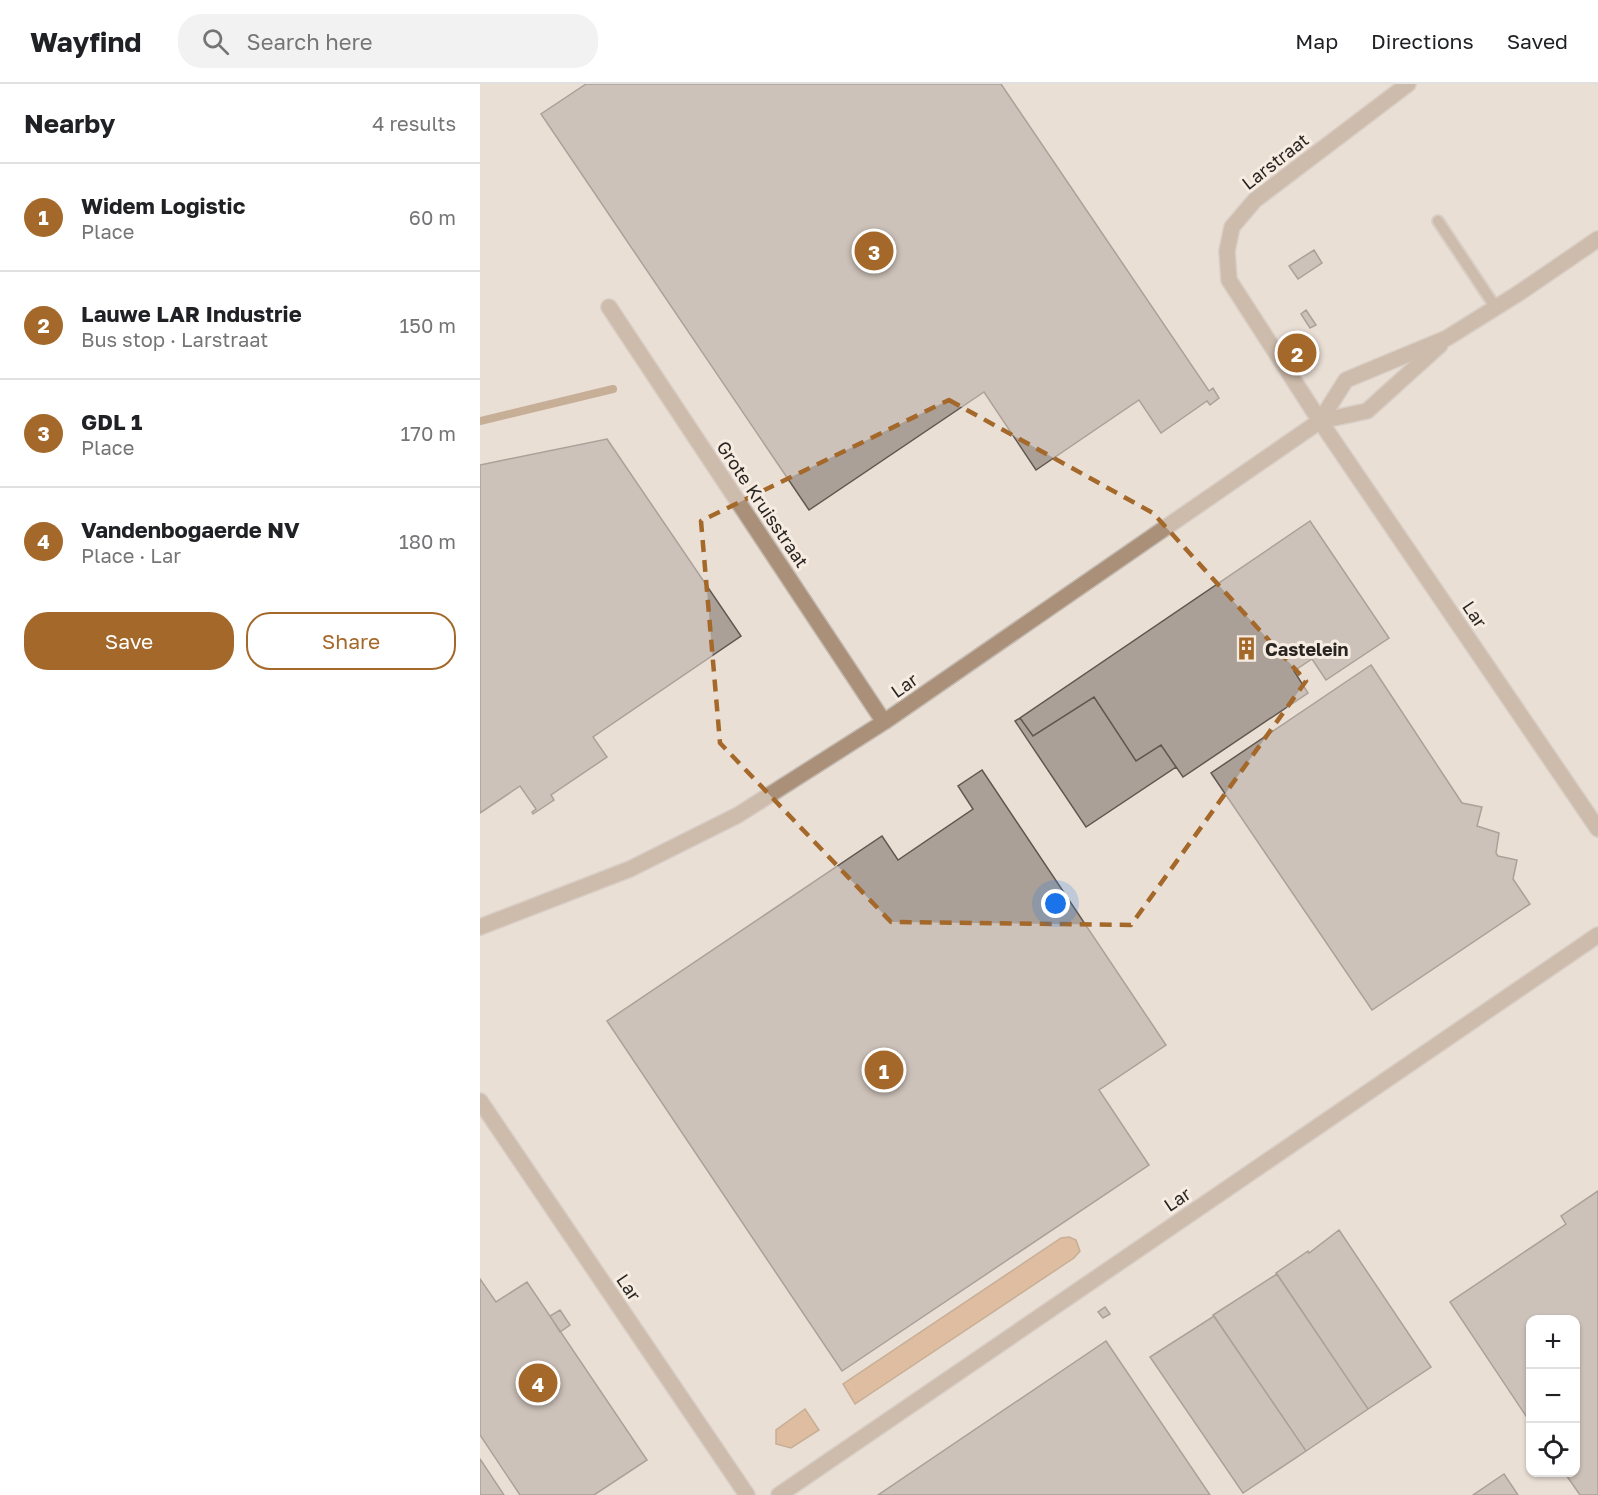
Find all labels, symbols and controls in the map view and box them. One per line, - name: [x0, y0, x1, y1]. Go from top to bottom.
- search box: [178, 14, 598, 68]
- text: Wayfind: [30, 25, 142, 58]
- icon: search: [199, 25, 232, 58]
- text: Search here: [247, 28, 373, 55]
- text: Map: [1295, 28, 1338, 54]
- text: Directions: [1371, 28, 1474, 54]
- text: Saved: [1507, 28, 1568, 54]
- text: Nearby: [24, 108, 115, 139]
- text: 4 results: [372, 111, 456, 135]
- street label: Larstraat: [1237, 128, 1313, 194]
- text: Widem Logistic: [81, 192, 245, 219]
- text: 1: [38, 205, 49, 229]
- text: 60 m: [409, 205, 456, 229]
- text: Place: [81, 219, 134, 243]
- pin: 3: [854, 228, 894, 274]
- text: Lauwe LAR Industrie: [81, 300, 302, 327]
- text: 2: [37, 313, 50, 337]
- text: 150 m: [400, 313, 456, 337]
- text: Bus stop · Larstraat: [81, 327, 268, 351]
- pin: 2: [1278, 330, 1316, 376]
- text: GDL 1: [81, 408, 142, 435]
- text: 3: [37, 421, 50, 445]
- text: 170 m: [401, 421, 456, 445]
- text: Place: [81, 435, 134, 459]
- street label: Grote Kruisstraat: [712, 436, 814, 572]
- text: Vandenbogaerde NV: [81, 516, 300, 543]
- text: 4: [37, 529, 50, 553]
- text: 180 m: [399, 529, 456, 553]
- text: Place · Lar: [81, 543, 181, 567]
- street label: Lar: [1458, 596, 1492, 632]
- button: Save: [24, 612, 234, 670]
- button: Share: [246, 612, 456, 670]
- building icon: Castelein: [1234, 636, 1260, 662]
- place label: Castelein: [1265, 638, 1349, 660]
- street label: Lar: [886, 668, 922, 702]
- your location: [1041, 889, 1070, 918]
- pin: 1: [864, 1048, 904, 1092]
- street label: Lar: [1159, 1182, 1195, 1216]
- street label: Lar: [612, 1269, 646, 1305]
- map controls: [1526, 1315, 1580, 1477]
- button: +: [1526, 1315, 1580, 1369]
- pin: 4: [518, 1360, 558, 1406]
- button: −: [1526, 1369, 1580, 1423]
- button: locate: [1526, 1423, 1580, 1477]

